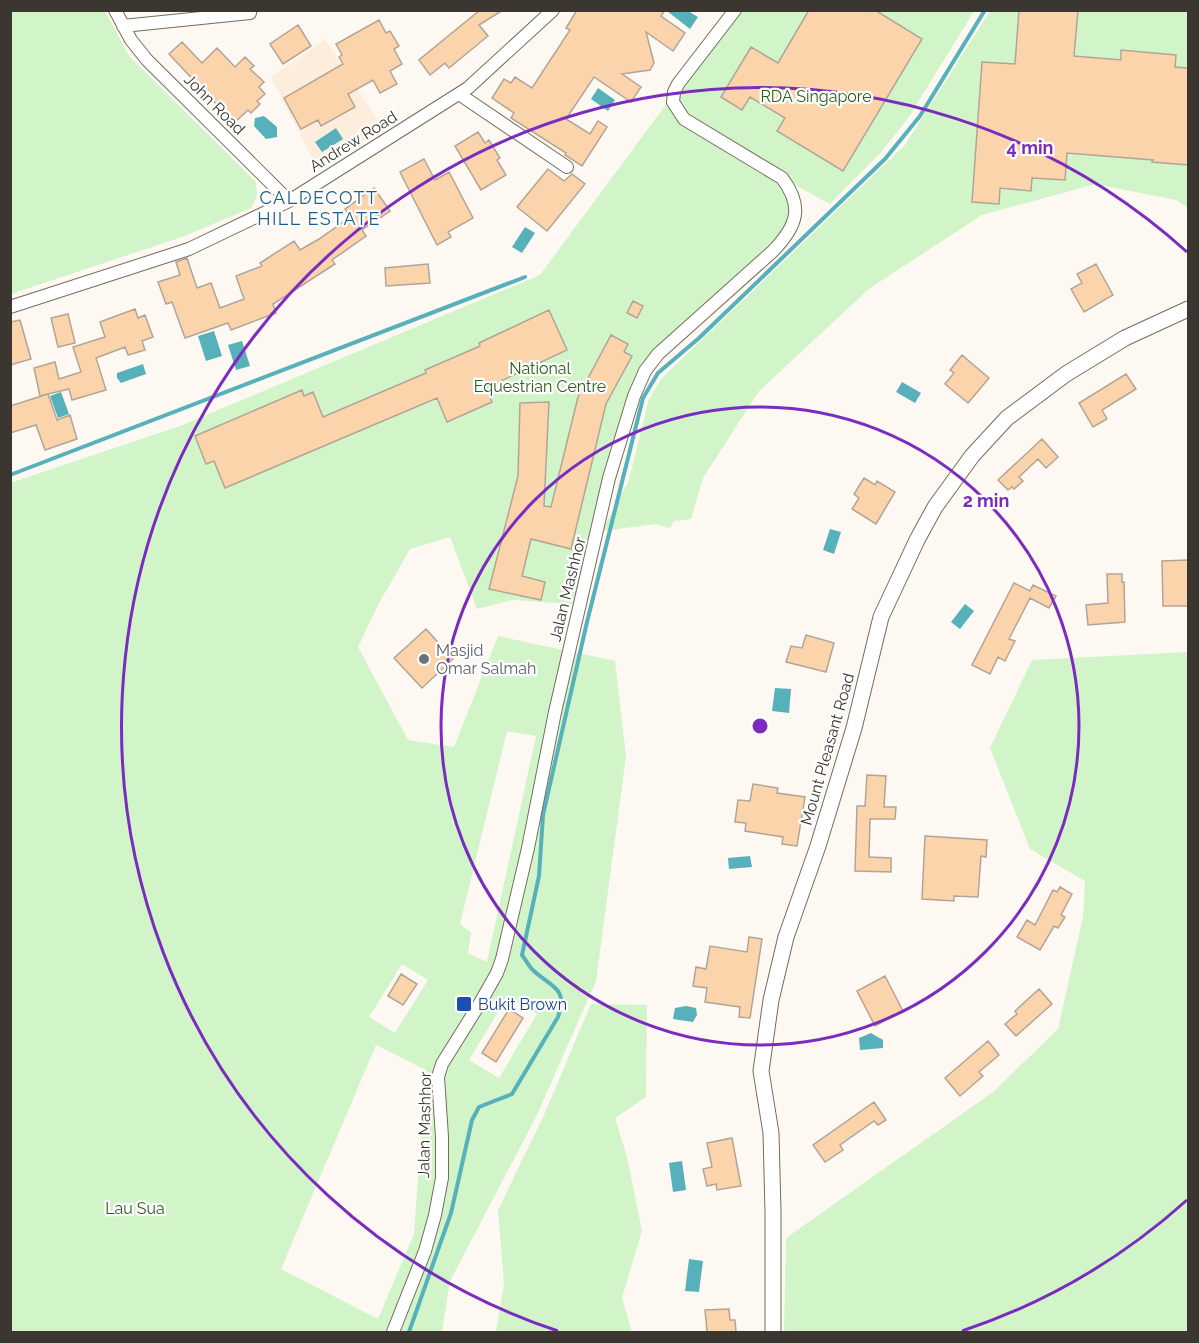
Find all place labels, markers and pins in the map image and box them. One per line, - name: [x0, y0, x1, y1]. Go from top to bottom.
- place label: Masjid Omar Salmah: [436, 641, 536, 678]
- marker: Masjid Omar Salmah: [417, 652, 431, 666]
- centre of rings: [750, 716, 770, 736]
- marker: Bukit Brown: [455, 995, 473, 1013]
- place label: Bukit Brown: [478, 995, 567, 1014]

